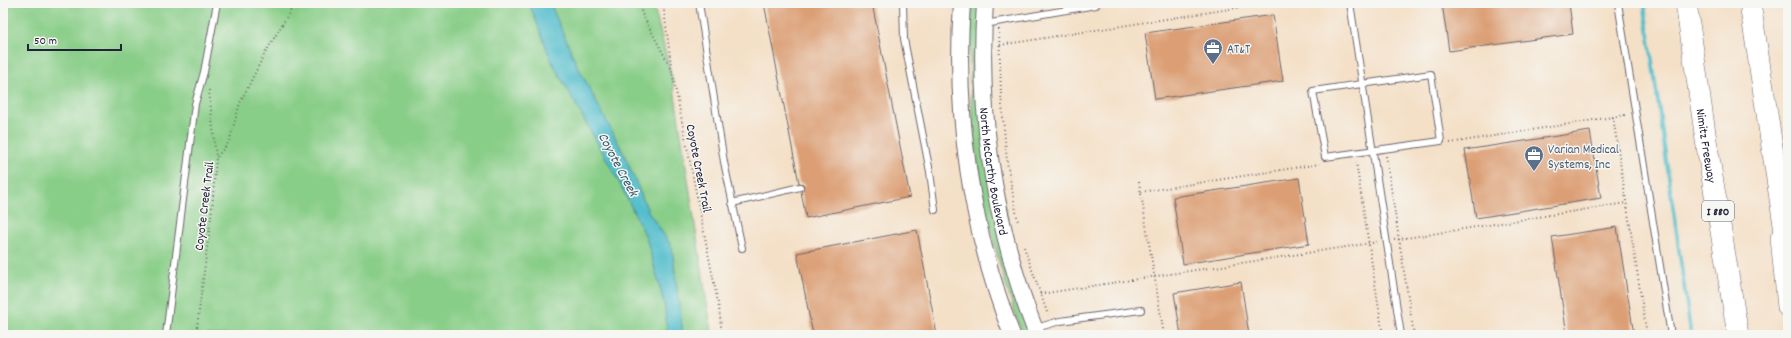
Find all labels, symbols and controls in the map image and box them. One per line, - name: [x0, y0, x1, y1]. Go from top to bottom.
- scale bar: [28, 26, 121, 52]
- text: 50 m: [34, 33, 57, 50]
- office icon: AT&T: [1202, 37, 1224, 65]
- place label: AT&T: [1227, 41, 1250, 60]
- street label: North McCarthy Boulevard: [973, 107, 1012, 238]
- street label: Nimitz Freeway: [1690, 107, 1720, 185]
- street label: Coyote Creek Trail: [680, 123, 715, 214]
- water label: Coyote Creek: [592, 129, 643, 202]
- place label: Varian Medical Systems, Inc: [1548, 141, 1619, 175]
- office icon: Varian Medical Systems, Inc: [1523, 144, 1545, 172]
- street label: Coyote Creek Trail: [191, 161, 220, 252]
- road number: I 880: [1702, 201, 1734, 221]

